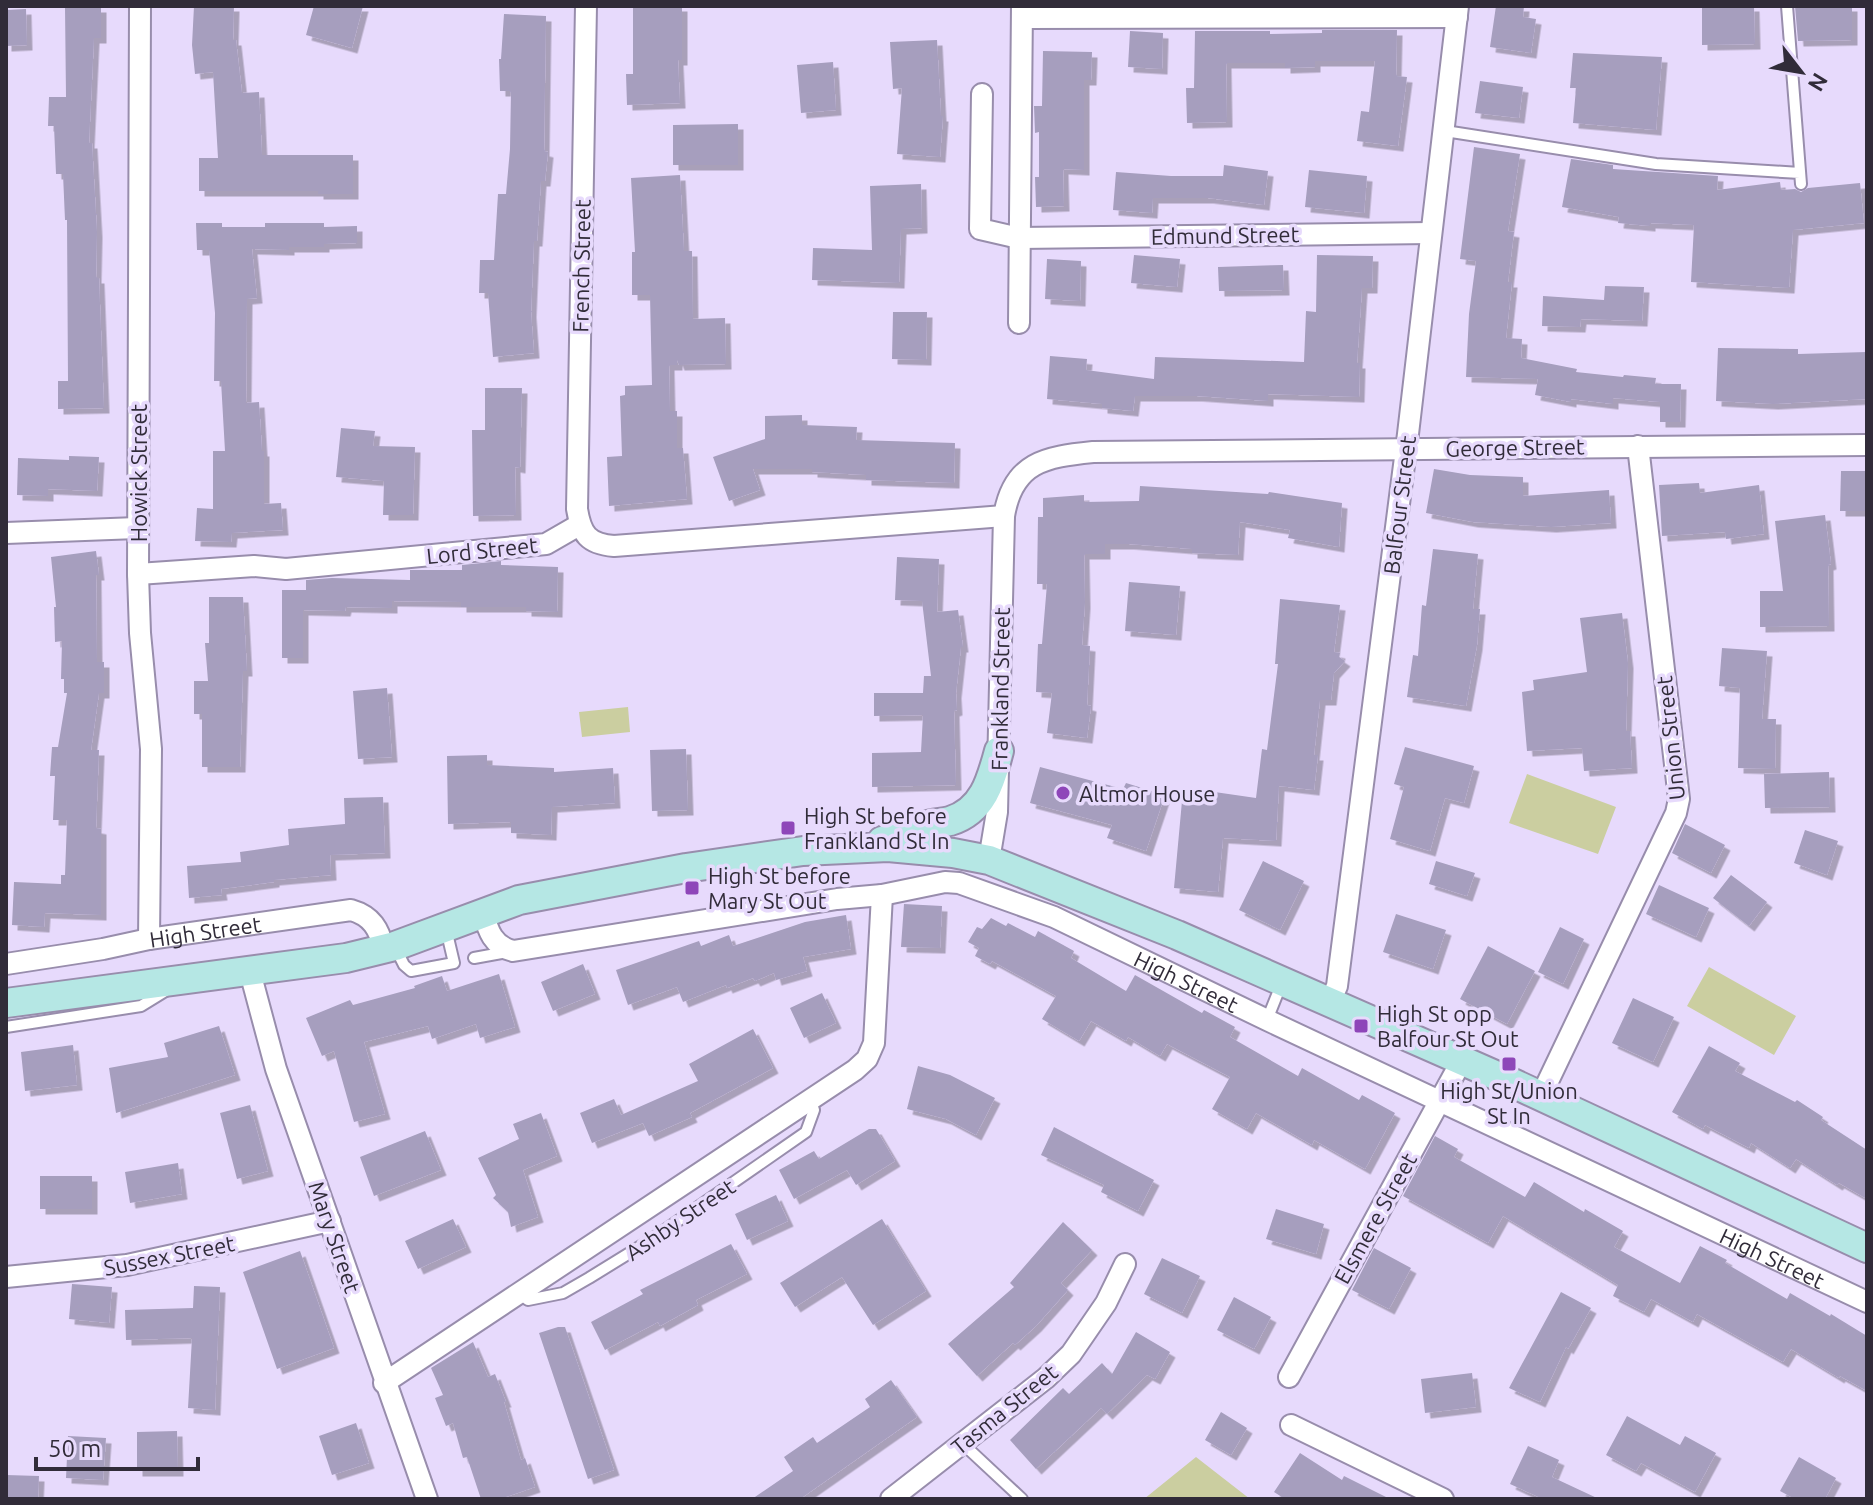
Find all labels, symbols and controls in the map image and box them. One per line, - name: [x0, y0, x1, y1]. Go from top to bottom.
- north arrow: [1761, 32, 1841, 112]
- text: N: [1804, 69, 1834, 96]
- street label: French Street: [567, 199, 595, 333]
- street label: Edmund Street: [1151, 221, 1300, 249]
- street label: Howick Street: [126, 403, 151, 542]
- street label: George Street: [1445, 433, 1585, 461]
- street label: Balfour Street: [1378, 434, 1420, 576]
- street label: Lord Street: [425, 532, 539, 568]
- street label: Frankland Street: [986, 607, 1014, 771]
- street label: Union Street: [1651, 674, 1689, 801]
- place label: Altmor House: [1079, 781, 1215, 806]
- marker: Altmor House: [1054, 784, 1072, 802]
- place label: High St before Frankland St In: [804, 803, 950, 853]
- marker: High St before Frankland St In: [779, 819, 797, 837]
- place label: High St before Mary St Out: [708, 863, 851, 913]
- marker: High St before Mary St Out: [683, 879, 701, 897]
- street label: High Street: [148, 911, 263, 951]
- street label: High Street: [1130, 945, 1243, 1017]
- place label: High St opp Balfour St Out: [1377, 1001, 1519, 1051]
- marker: High St opp Balfour St Out: [1352, 1017, 1370, 1035]
- marker: High St/Union St In: [1500, 1055, 1518, 1073]
- place label: High St/Union St In: [1440, 1078, 1578, 1128]
- street label: Elsmere Street: [1329, 1148, 1421, 1288]
- street label: Ashby Street: [621, 1173, 740, 1265]
- street label: Mary Street: [304, 1178, 366, 1296]
- street label: High Street: [1716, 1222, 1829, 1293]
- street label: Sussex Street: [101, 1230, 237, 1280]
- street label: Tasma Street: [946, 1358, 1062, 1459]
- scale bar: [36, 1421, 198, 1471]
- text: 50 m: [48, 1435, 101, 1462]

